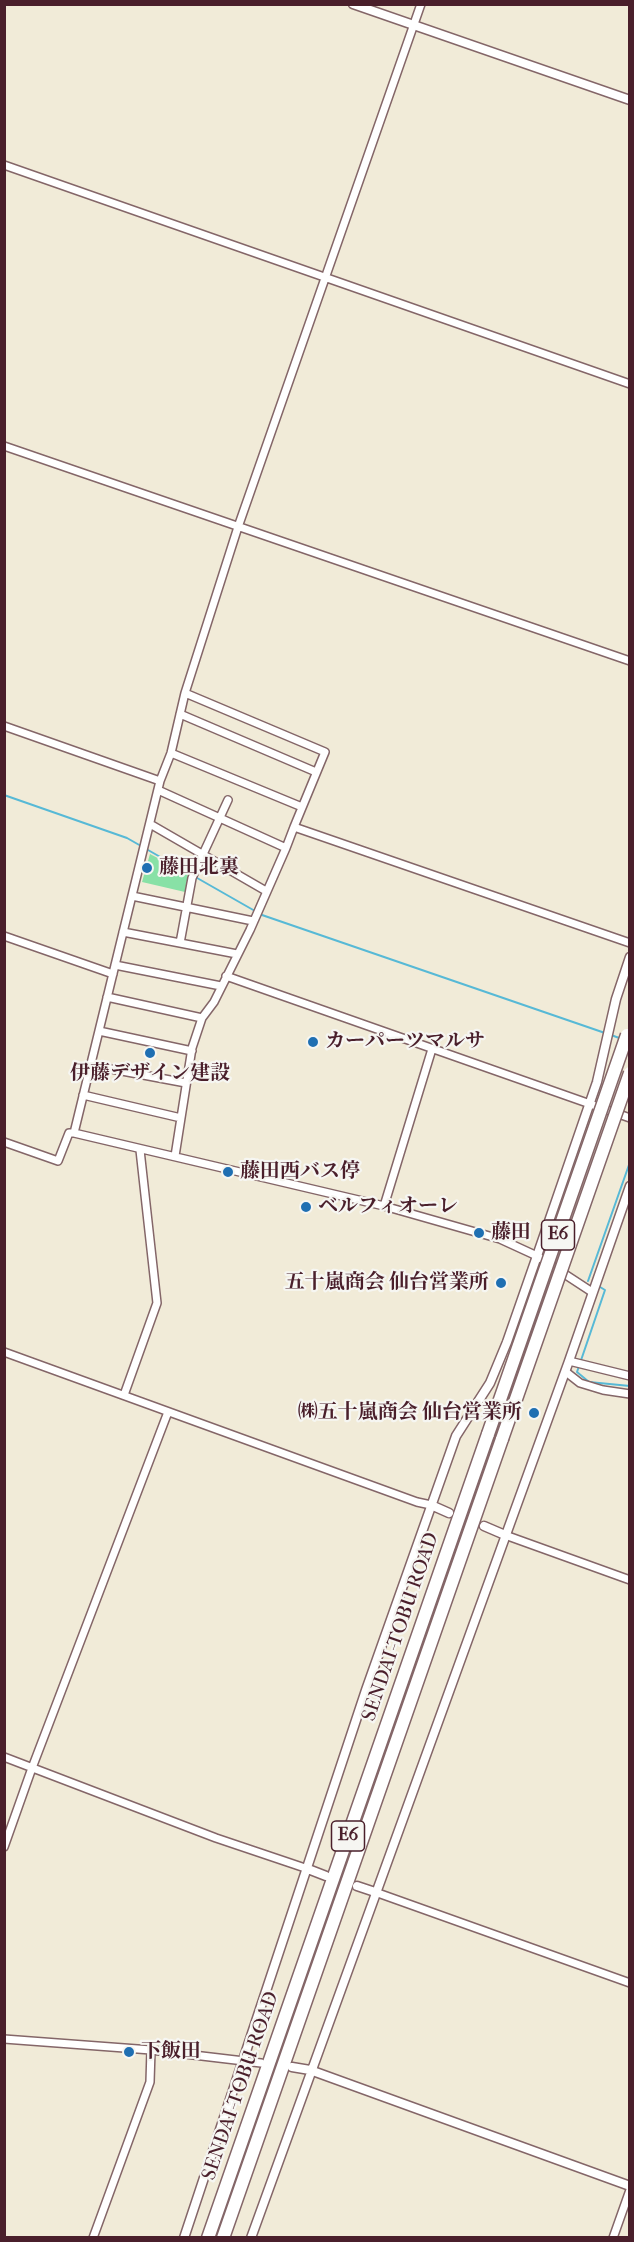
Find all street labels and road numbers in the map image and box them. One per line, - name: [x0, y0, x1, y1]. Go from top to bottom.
- road number: E6: [542, 1220, 574, 1250]
- street label: SENDAI-TOBU ROAD: [357, 1530, 445, 1724]
- road number: E6: [332, 1821, 364, 1851]
- street label: SENDAI-TOBU ROAD: [197, 1989, 285, 2183]

